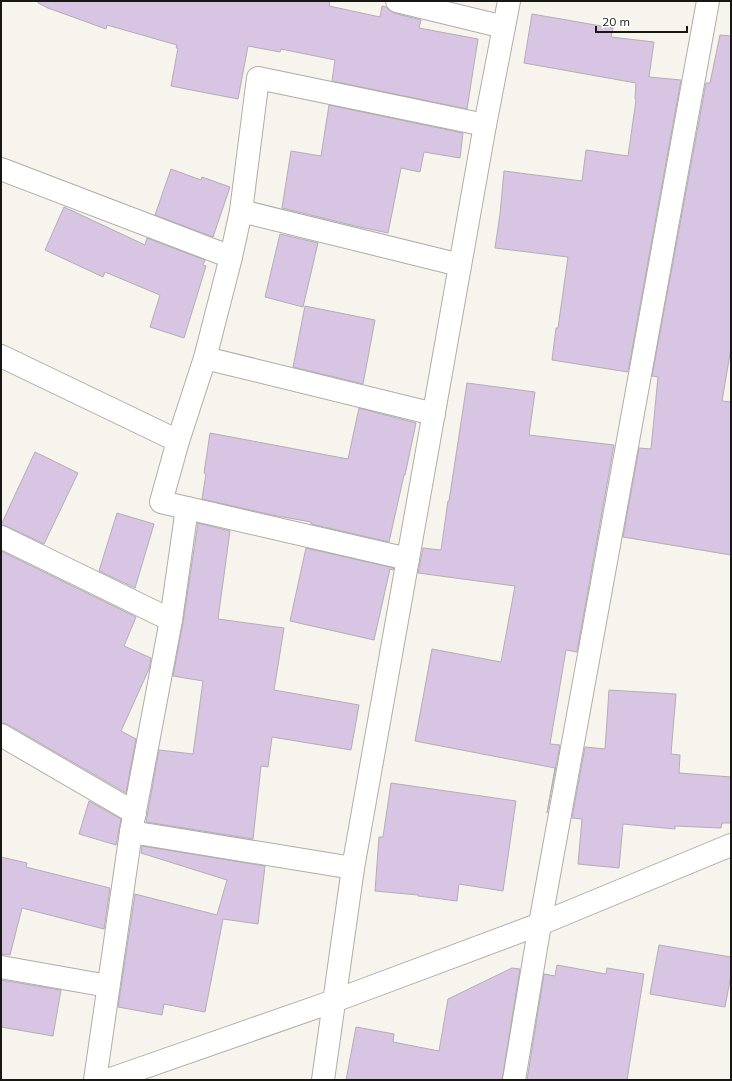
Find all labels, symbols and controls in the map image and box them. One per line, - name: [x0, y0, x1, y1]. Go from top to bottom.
- scale bar: [596, 8, 687, 34]
- text: 20 m: [602, 14, 630, 29]

